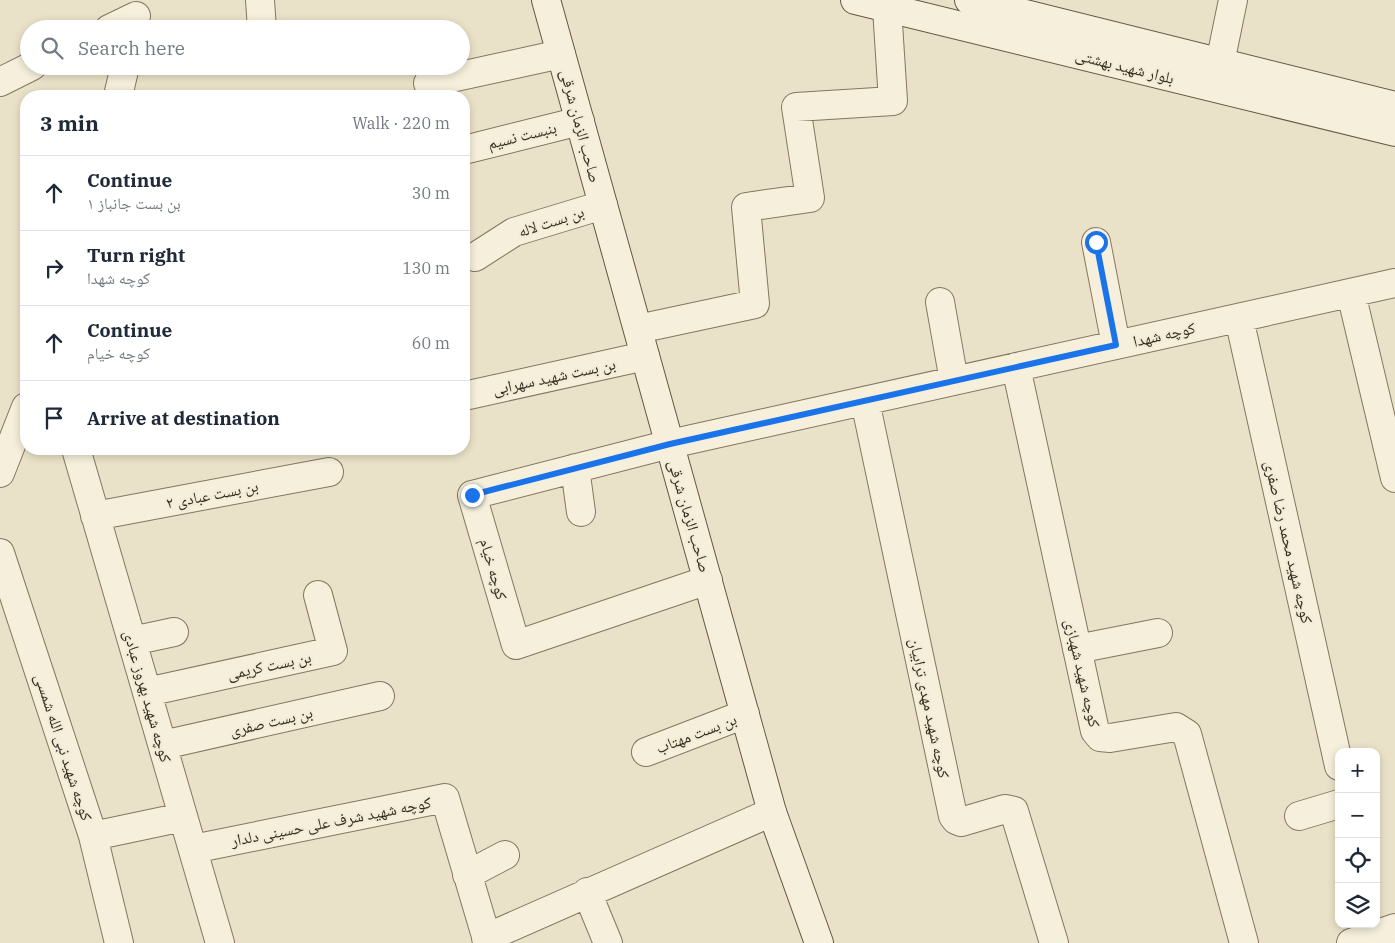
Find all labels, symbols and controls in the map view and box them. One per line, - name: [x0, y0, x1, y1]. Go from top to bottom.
- search box: [20, 20, 470, 75]
- icon: search: [38, 34, 66, 62]
- text: Search here: [78, 36, 185, 60]
- street label: بلوار شهید بهشتی: [1073, 44, 1176, 89]
- street label: صاحب الزمان شرقی: [555, 67, 606, 185]
- text: 3 min: [40, 109, 99, 137]
- text: Walk · 220 m: [352, 113, 450, 133]
- street label: بنبست نسیم: [485, 117, 559, 154]
- text: Continue: [87, 168, 172, 192]
- icon: ahead: [40, 179, 68, 207]
- text: 30 m: [412, 183, 450, 203]
- text: بن بست جانباز ۱: [87, 193, 181, 213]
- street label: بن بست لاله: [515, 201, 587, 242]
- route start: [1085, 231, 1108, 254]
- text: Turn right: [87, 243, 185, 267]
- icon: right: [40, 254, 68, 282]
- text: 130 m: [402, 258, 450, 278]
- text: کوچه شهدا: [87, 268, 150, 288]
- street label: کوچه شهدا: [1131, 317, 1197, 351]
- text: Continue: [87, 318, 172, 342]
- icon: ahead: [40, 329, 68, 357]
- text: 60 m: [412, 333, 450, 353]
- text: کوچه خیام: [87, 343, 150, 363]
- street label: بن بست شهید سهرابی: [491, 353, 618, 400]
- icon: arrive: [40, 404, 68, 432]
- text: Arrive at destination: [87, 406, 280, 430]
- street label: صاحب الزمان شرقی: [663, 457, 716, 575]
- street label: کوچه شهید محمد رضا صفری: [1260, 459, 1318, 626]
- street label: بن بست عبادی ۲: [164, 475, 260, 514]
- route end: [461, 484, 484, 507]
- street label: کوچه خیام: [475, 536, 512, 603]
- street label: کوچه شهید شهبازی: [1060, 617, 1105, 730]
- street label: کوچه شهید بهروز عبادی: [119, 628, 177, 765]
- street label: کوچه شهید مهدی ترابیان: [904, 636, 955, 780]
- street label: بن بست کریمی: [225, 646, 313, 685]
- street label: کوچه شهید نبی الله شمسی: [30, 671, 97, 824]
- street label: بن بست صفری: [228, 702, 315, 741]
- street label: بن بست مهتاب: [653, 708, 740, 758]
- map controls: [1335, 748, 1380, 928]
- button: +: [1335, 748, 1380, 793]
- street label: کوچه شهید شرف علی حسینی دلدار: [228, 792, 433, 851]
- button: −: [1335, 793, 1380, 838]
- button: locate: [1335, 838, 1380, 883]
- button: layers: [1335, 883, 1380, 928]

